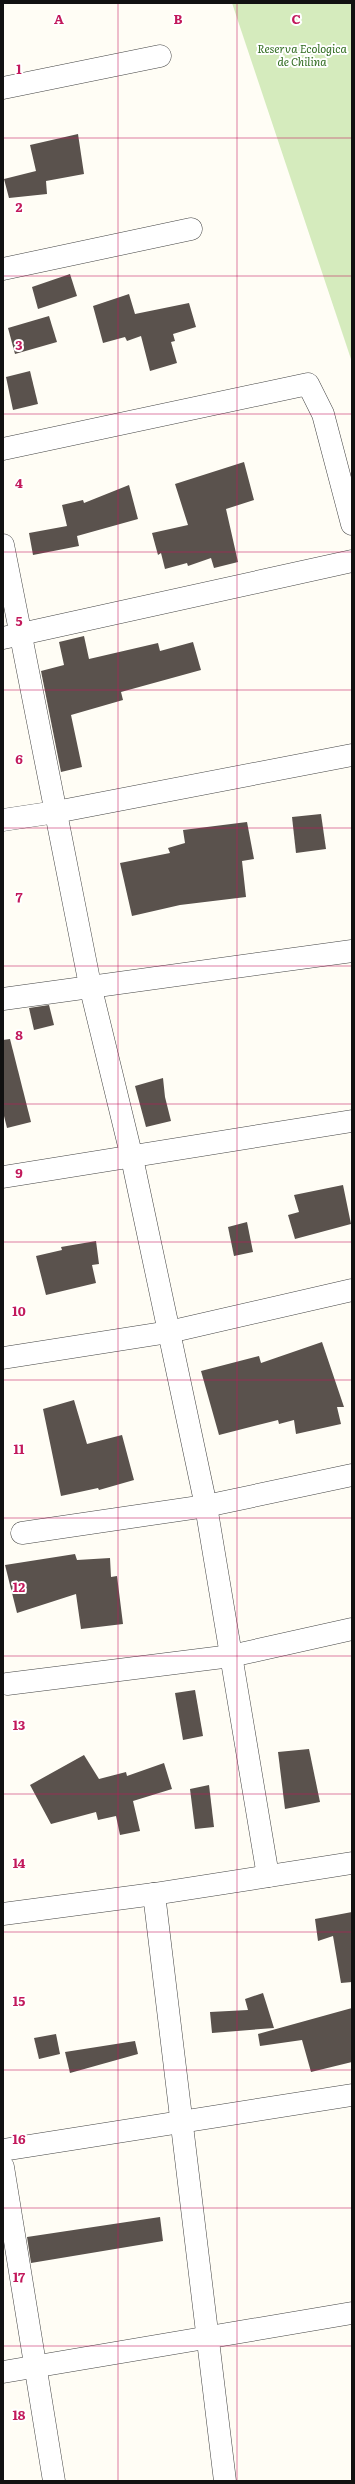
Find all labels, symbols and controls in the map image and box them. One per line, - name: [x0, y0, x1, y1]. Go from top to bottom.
- text: A: [54, 9, 64, 28]
- text: B: [174, 9, 183, 28]
- text: C: [291, 9, 301, 28]
- park label: Reserva Ecologica de Chilina: [257, 40, 347, 69]
- text: 1: [16, 59, 22, 78]
- text: 2: [16, 197, 23, 216]
- text: 3: [15, 335, 23, 354]
- text: 4: [15, 473, 23, 492]
- text: 5: [15, 611, 23, 630]
- text: 6: [15, 749, 23, 768]
- text: 7: [15, 887, 23, 906]
- text: 8: [15, 1025, 23, 1044]
- text: 9: [15, 1163, 23, 1182]
- text: 10: [12, 1301, 26, 1320]
- text: 11: [14, 1439, 25, 1458]
- text: 12: [13, 1577, 25, 1596]
- text: 13: [13, 1715, 25, 1734]
- text: 14: [13, 1853, 26, 1872]
- text: 15: [13, 1991, 25, 2010]
- text: 16: [13, 2129, 26, 2148]
- text: 17: [13, 2267, 25, 2286]
- text: 18: [12, 2405, 26, 2424]

